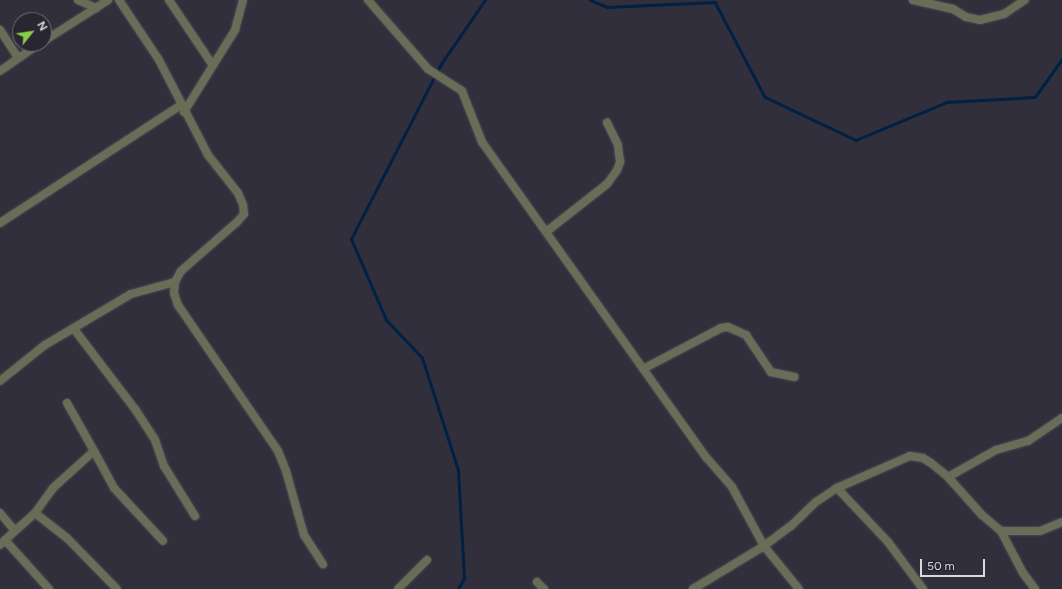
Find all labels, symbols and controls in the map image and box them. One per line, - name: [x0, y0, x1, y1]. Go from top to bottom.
- north arrow: [12, 12, 52, 52]
- text: N: [34, 19, 50, 33]
- scale bar: [922, 551, 987, 577]
- text: 50 m: [927, 559, 955, 573]

